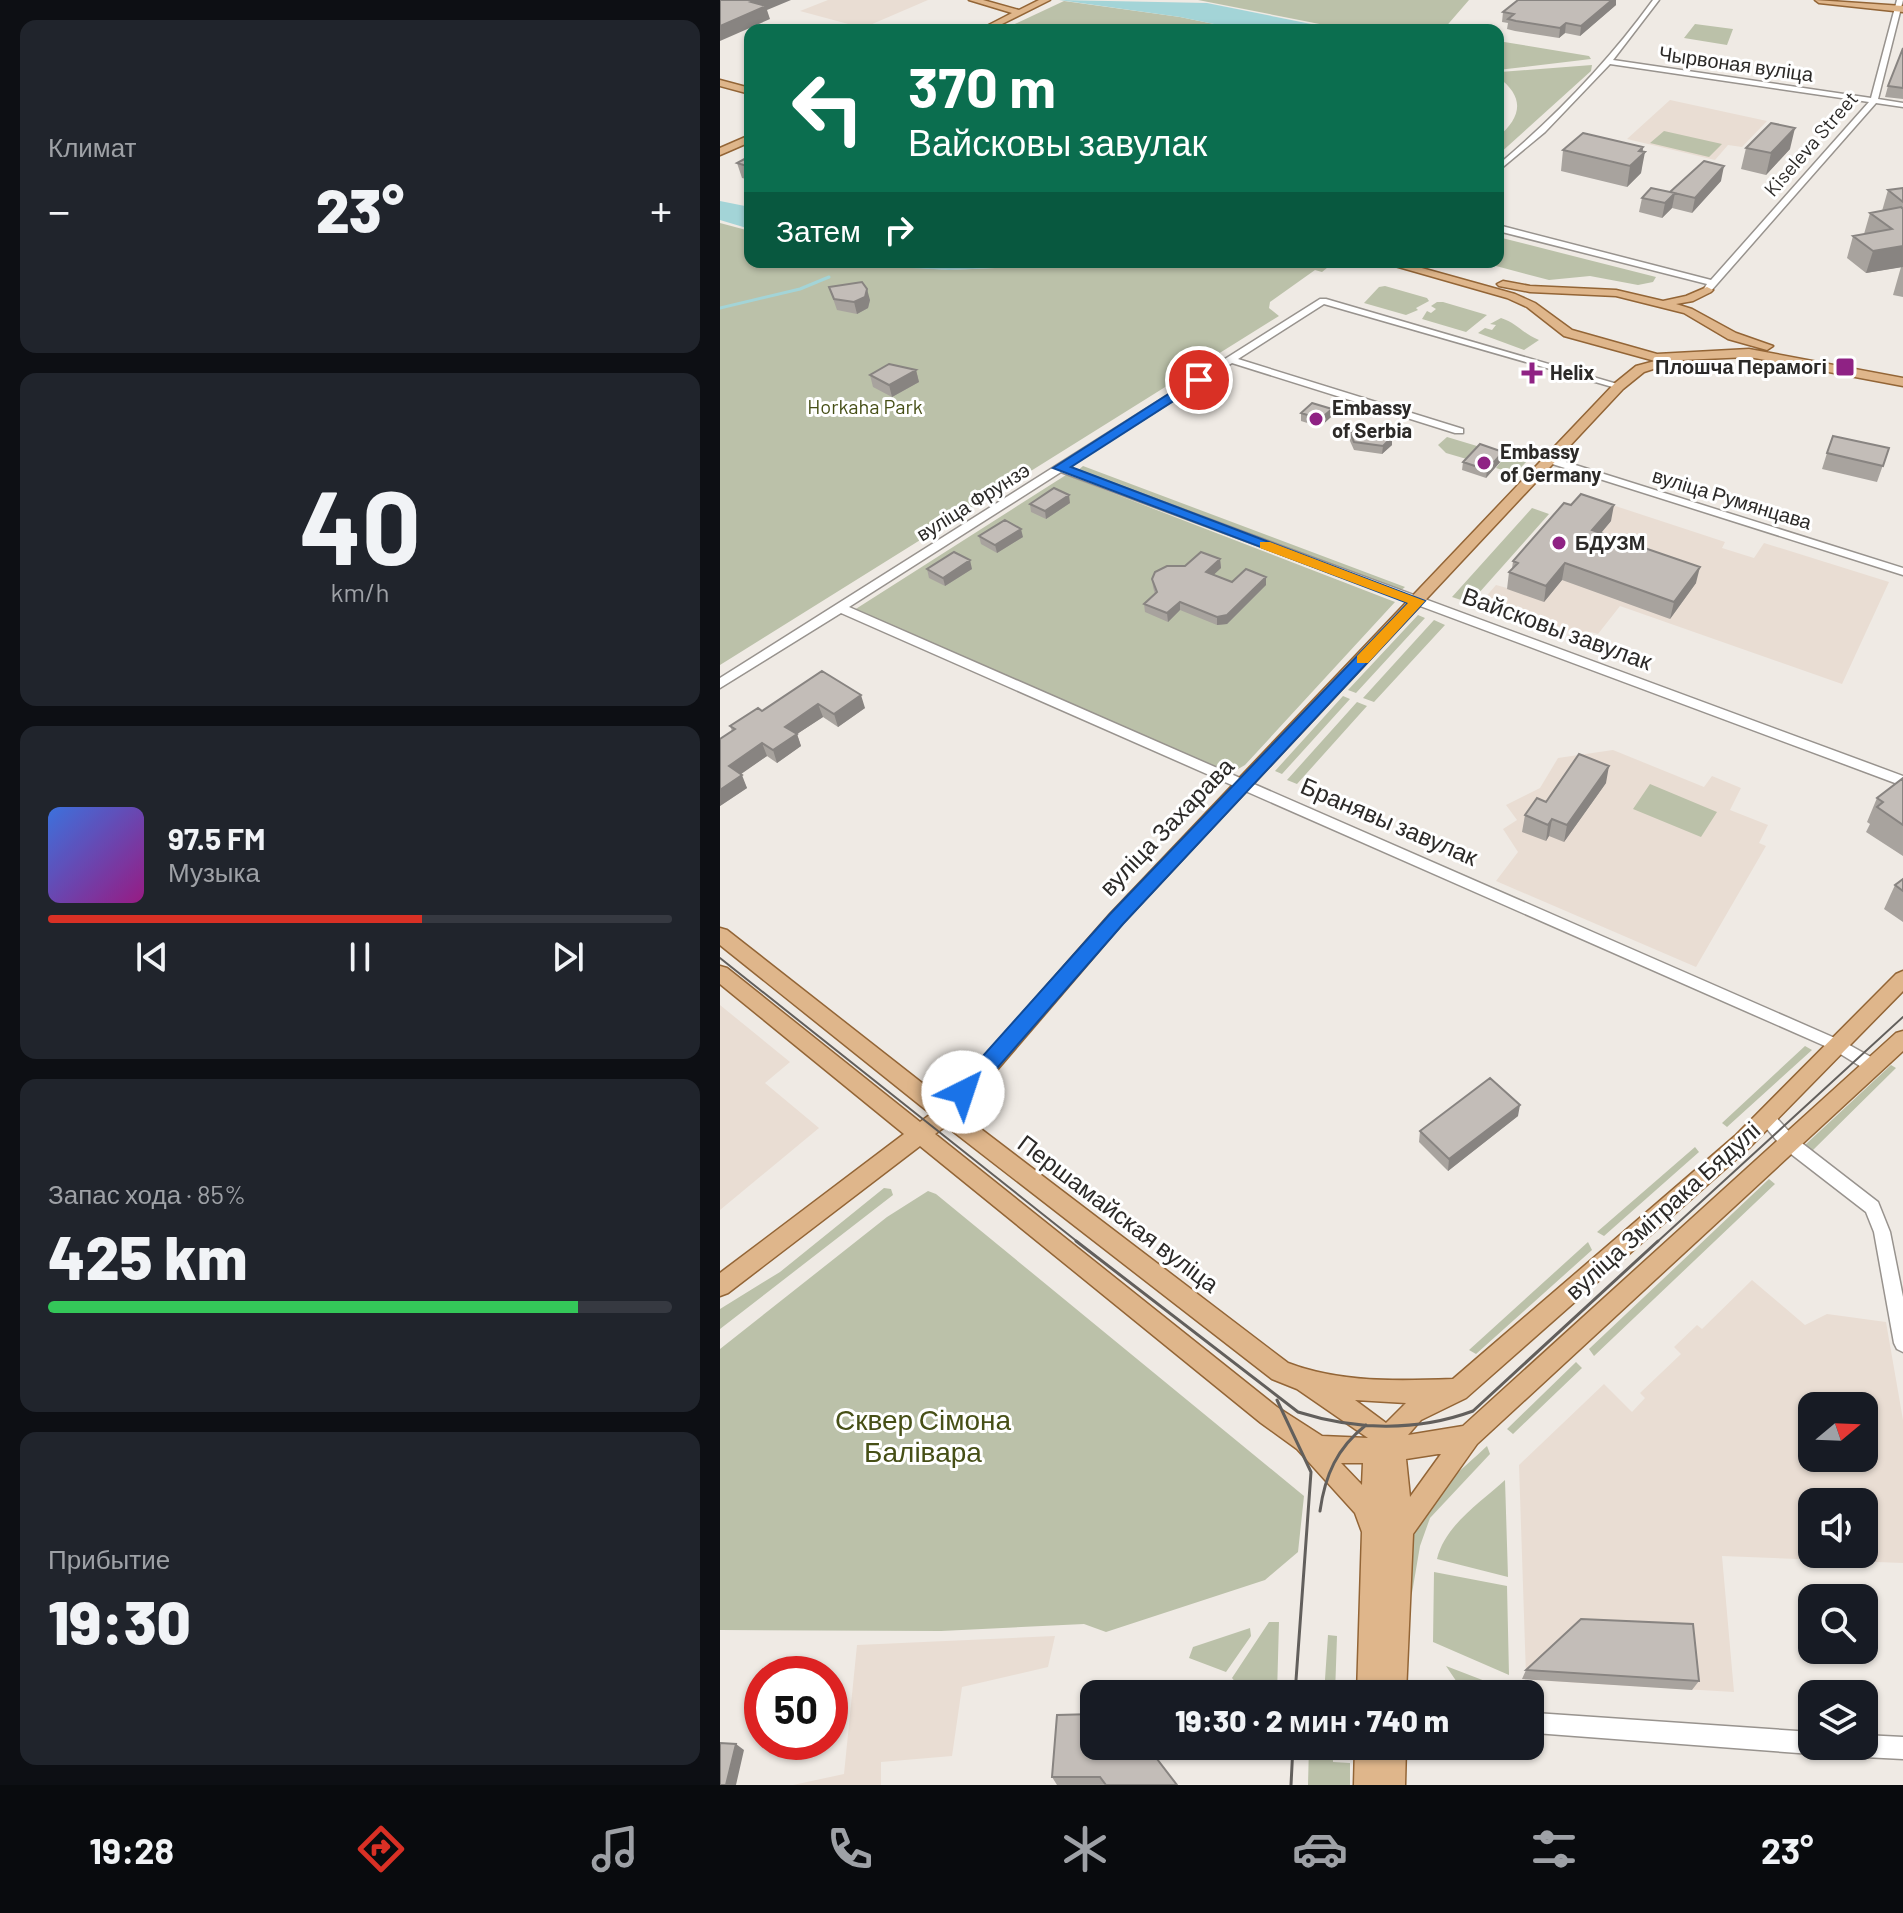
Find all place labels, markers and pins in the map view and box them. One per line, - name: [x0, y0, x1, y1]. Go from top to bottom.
- pin: [1165, 346, 1233, 414]
- place label: Плошча Перамогі: [1655, 354, 1827, 378]
- marker: Плошча Перамогі: [1834, 356, 1856, 378]
- place label: Helix: [1550, 360, 1594, 384]
- marker: Helix: [1521, 362, 1543, 384]
- place label: Embassy of Serbia: [1332, 395, 1412, 442]
- marker: Embassy of Serbia: [1307, 410, 1325, 428]
- place label: Embassy of Germany: [1500, 439, 1601, 486]
- marker: Embassy of Germany: [1475, 454, 1493, 472]
- place label: БДУЗМ: [1575, 530, 1646, 554]
- marker: БДУЗМ: [1550, 534, 1568, 552]

